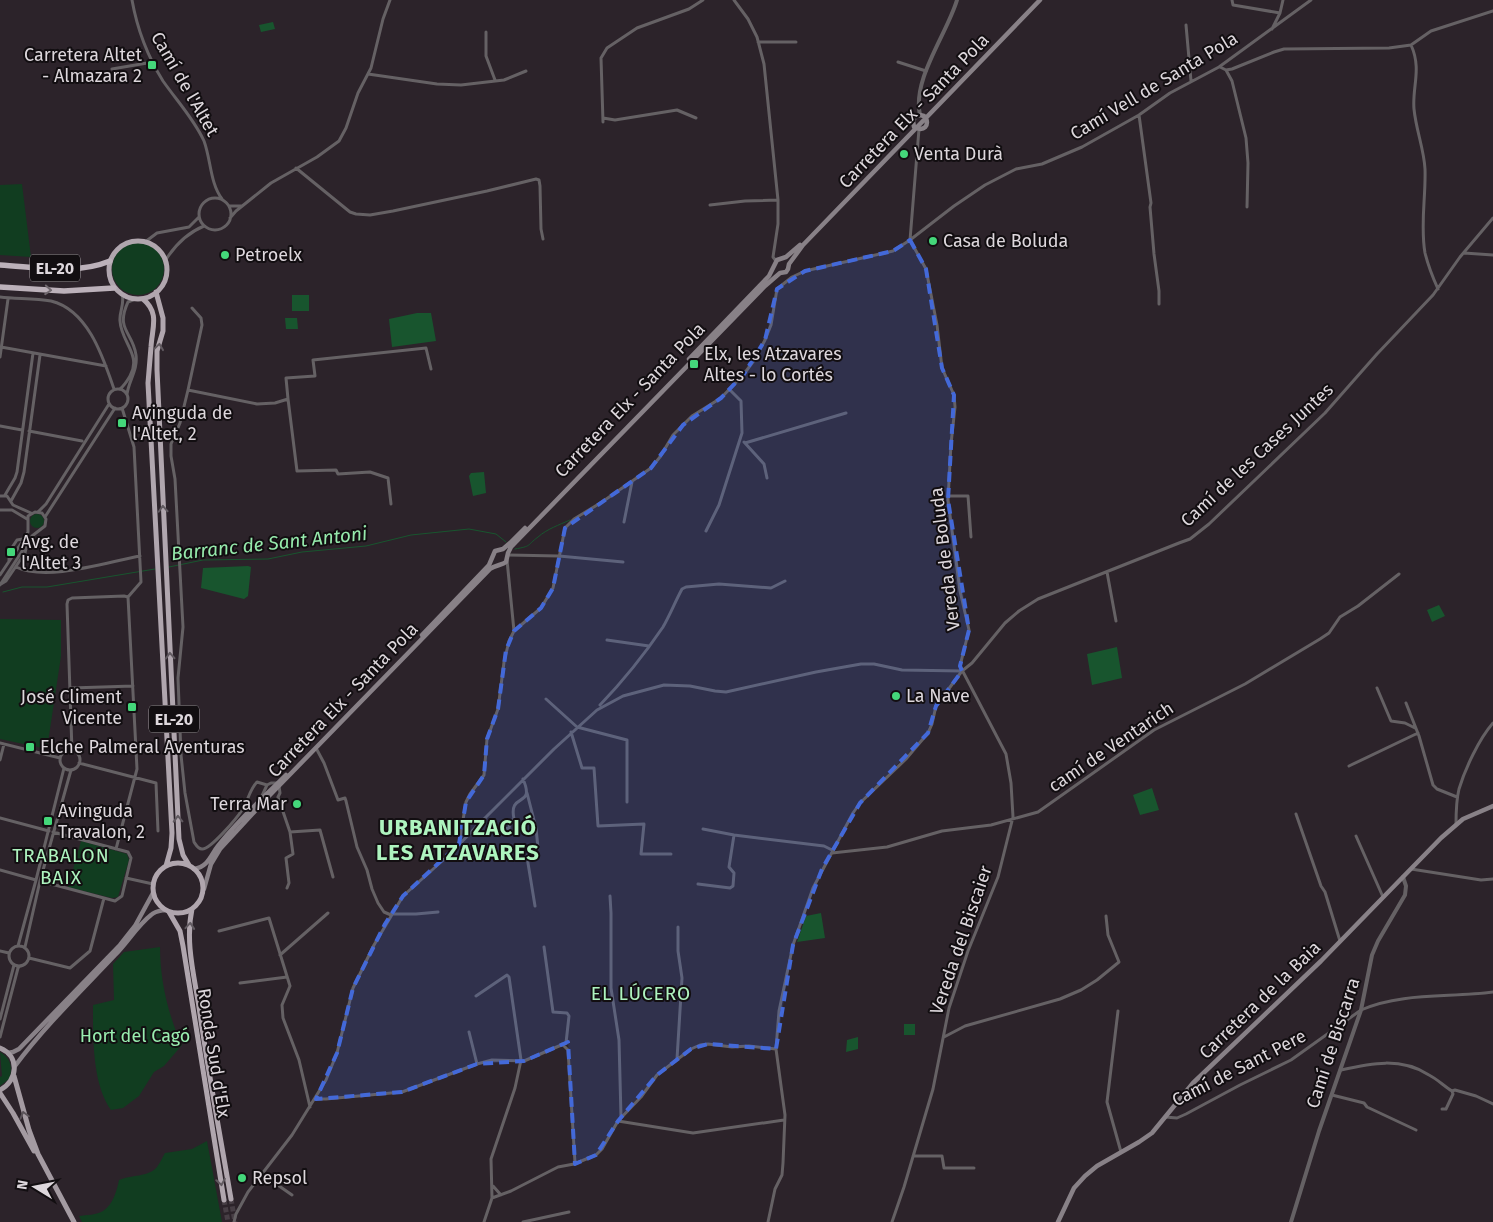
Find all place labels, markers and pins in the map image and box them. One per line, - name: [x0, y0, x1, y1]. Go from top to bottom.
- place label: Carretera Altet - Almazara 2: [24, 44, 142, 87]
- marker: Carretera Altet - Almazara 2: [146, 59, 158, 71]
- place label: Venta Durà: [914, 143, 1003, 165]
- marker: Venta Durà: [898, 148, 910, 160]
- place label: Casa de Boluda: [943, 230, 1068, 252]
- marker: Casa de Boluda: [927, 235, 939, 247]
- place label: Petroelx: [235, 244, 302, 266]
- marker: Petroelx: [219, 249, 231, 261]
- place label: Elx, les Atzavares Altes - lo Cortés: [704, 343, 842, 386]
- marker: Elx, les Atzavares Altes - lo Cortés: [688, 358, 700, 370]
- place label: Avinguda de l'Altet, 2: [132, 402, 232, 445]
- marker: Avinguda de l'Altet, 2: [116, 417, 128, 429]
- place label: Avg. de l'Altet 3: [21, 531, 81, 574]
- marker: Avg. de l'Altet 3: [5, 546, 17, 558]
- place label: La Nave: [906, 685, 970, 707]
- place label: José Climent Vicente: [20, 686, 122, 729]
- marker: La Nave: [890, 690, 902, 702]
- marker: José Climent Vicente: [126, 701, 138, 713]
- place label: Elche Palmeral Aventuras: [40, 736, 245, 758]
- marker: Elche Palmeral Aventuras: [24, 741, 36, 753]
- place label: Terra Mar: [210, 793, 287, 815]
- marker: Terra Mar: [291, 798, 303, 810]
- place label: Avinguda Travalon, 2: [58, 800, 145, 843]
- marker: Avinguda Travalon, 2: [42, 815, 54, 827]
- place label: Repsol: [252, 1167, 307, 1189]
- marker: Repsol: [236, 1172, 248, 1184]

